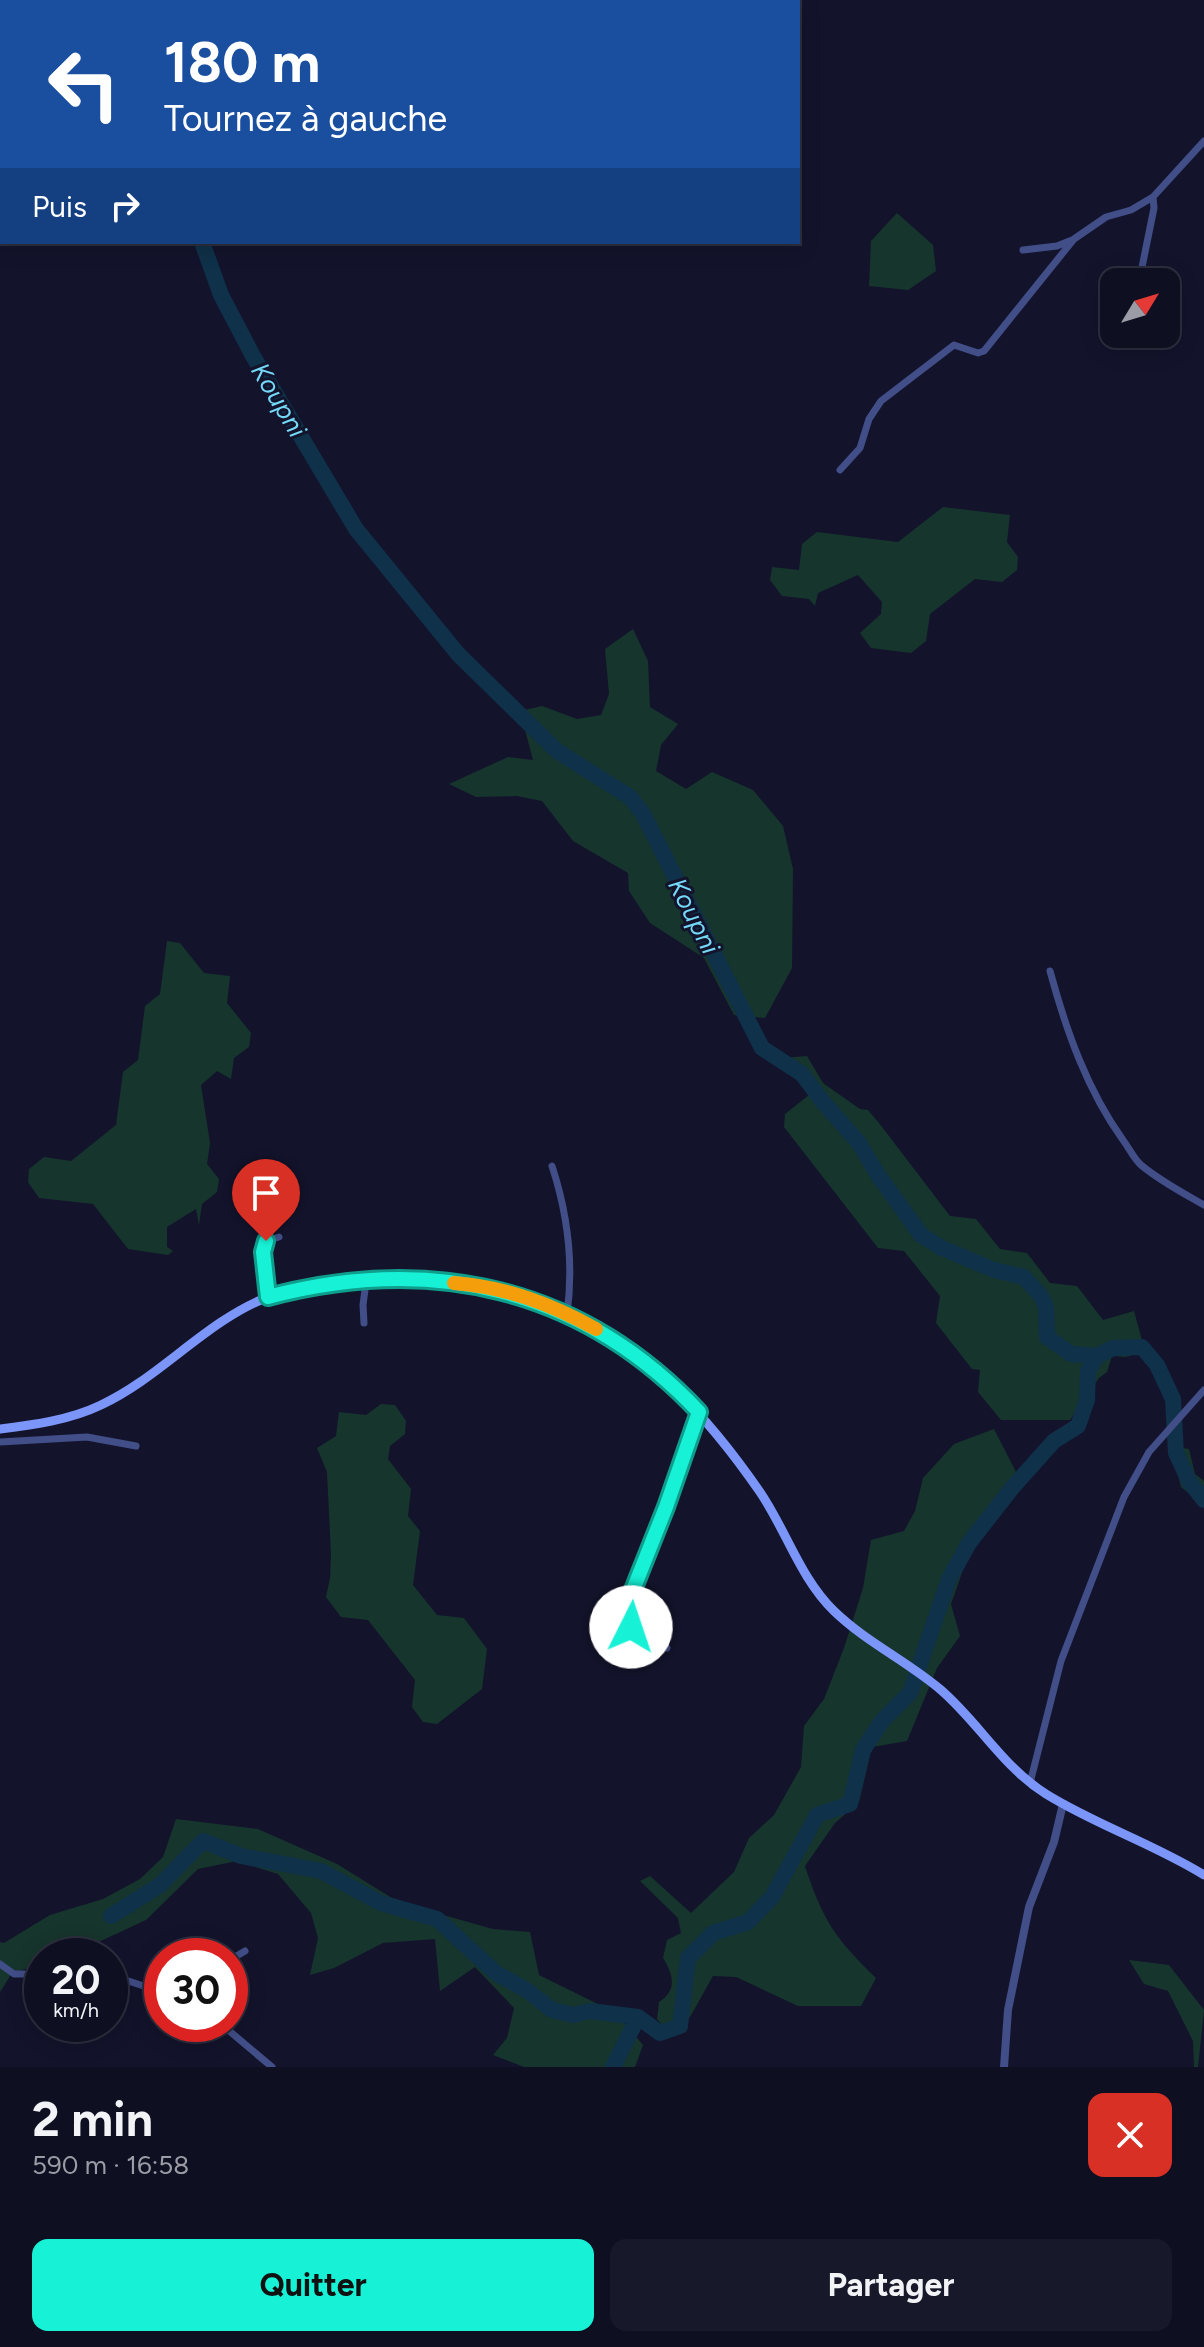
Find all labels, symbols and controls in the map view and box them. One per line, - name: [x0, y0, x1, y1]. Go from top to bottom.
- text: 180 m: [164, 29, 320, 96]
- icon: left: [32, 32, 136, 136]
- text: Tournez à gauche: [164, 97, 447, 140]
- icon: right: [103, 184, 147, 228]
- text: Puis: [32, 188, 87, 225]
- north arrow: [1100, 268, 1180, 348]
- map controls: [1100, 268, 1180, 348]
- water label: Koupni: [244, 357, 314, 444]
- water label: Koupni: [661, 873, 727, 960]
- pin: [232, 1159, 300, 1241]
- icon: arrive: [244, 1171, 288, 1215]
- position arrow: [589, 1585, 673, 1669]
- speed limit sign: 30: [144, 1938, 248, 2042]
- text: 20: [51, 1956, 101, 2004]
- text: km/h: [53, 1998, 99, 2022]
- text: 2 min: [32, 2090, 153, 2148]
- button: close: [1088, 2093, 1172, 2177]
- text: 590 m · 16:58: [32, 2149, 189, 2181]
- button: Quitter: [32, 2239, 594, 2331]
- button: Partager: [610, 2239, 1172, 2331]

